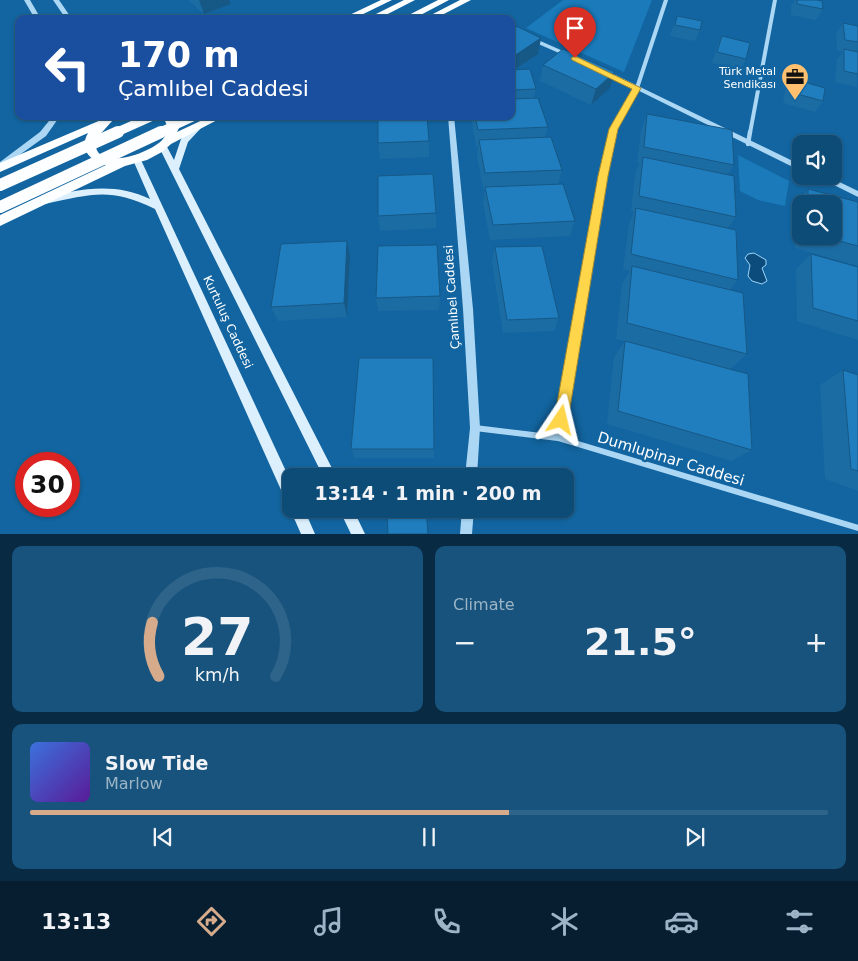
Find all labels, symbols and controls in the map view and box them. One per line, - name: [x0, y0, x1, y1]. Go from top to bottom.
- pin: [554, 7, 596, 58]
- icon: arrive: [561, 14, 589, 42]
- icon: left: [35, 35, 100, 100]
- text: 170 m: [118, 35, 240, 75]
- office icon: Türk Metal Sendikası: [780, 62, 810, 101]
- place label: Türk Metal Sendikası: [718, 65, 776, 91]
- text: Çamlıbel Caddesi: [118, 76, 309, 101]
- map controls: [792, 135, 842, 245]
- button: sound: [792, 135, 842, 185]
- button: search: [792, 195, 842, 245]
- street label: Çamlıbel Caddesi: [441, 245, 463, 349]
- street label: Kurtuluş Caddesi: [200, 273, 256, 371]
- position arrow: [534, 393, 586, 445]
- street label: Dumlupinar Caddesi: [595, 428, 747, 490]
- speed limit sign: 30: [15, 452, 80, 517]
- text: 13:14 · 1 min · 200 m: [314, 482, 542, 504]
- text: Climate: [453, 595, 515, 614]
- text: 27: [181, 607, 254, 667]
- text: 21.5°: [584, 620, 697, 664]
- text: −: [453, 626, 476, 659]
- text: +: [805, 626, 828, 659]
- text: km/h: [195, 664, 240, 685]
- text: Slow Tide: [105, 752, 208, 774]
- text: Marlow: [105, 774, 163, 793]
- icon: previous: [149, 823, 177, 851]
- icon: pause: [415, 823, 443, 851]
- icon: next: [681, 823, 709, 851]
- icon: directions: [194, 904, 229, 939]
- icon: music: [311, 904, 346, 939]
- icon: phone: [429, 904, 464, 939]
- icon: climate: [547, 904, 582, 939]
- icon: car: [664, 904, 699, 939]
- icon: filters: [782, 904, 817, 939]
- text: 13:13: [41, 909, 111, 934]

